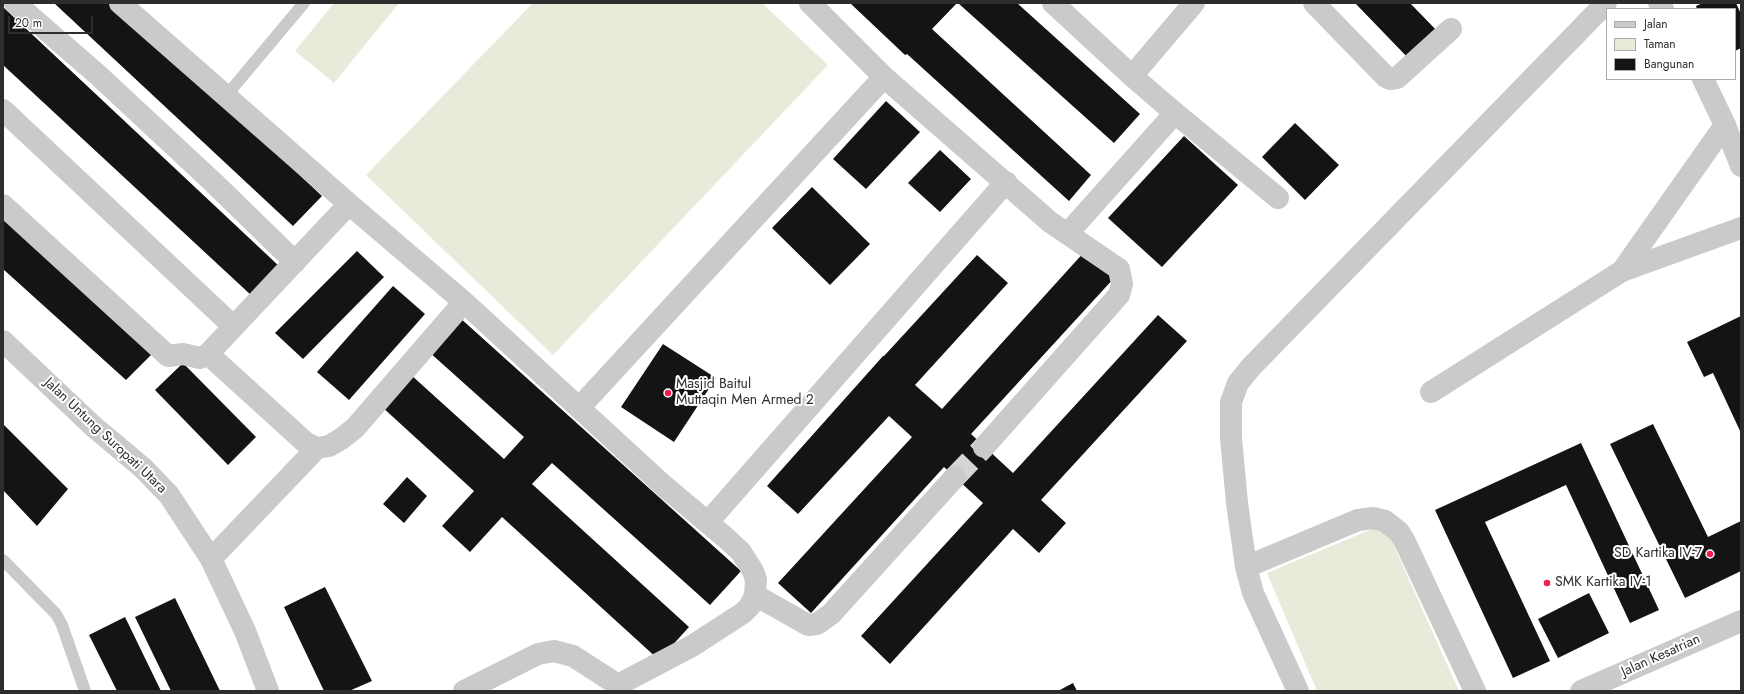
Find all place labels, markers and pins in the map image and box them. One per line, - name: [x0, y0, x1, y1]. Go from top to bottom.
- place label: Masjid Baitul Muttaqin Men Armed 2: [676, 377, 814, 410]
- marker: Masjid Baitul Muttaqin Men Armed 2: [663, 388, 673, 398]
- place label: SD Kartika IV-7: [1614, 546, 1702, 562]
- marker: SD Kartika IV-7: [1705, 549, 1715, 559]
- place label: SMK Kartika IV-1: [1555, 575, 1652, 591]
- marker: SMK Kartika IV-1: [1542, 578, 1552, 588]

